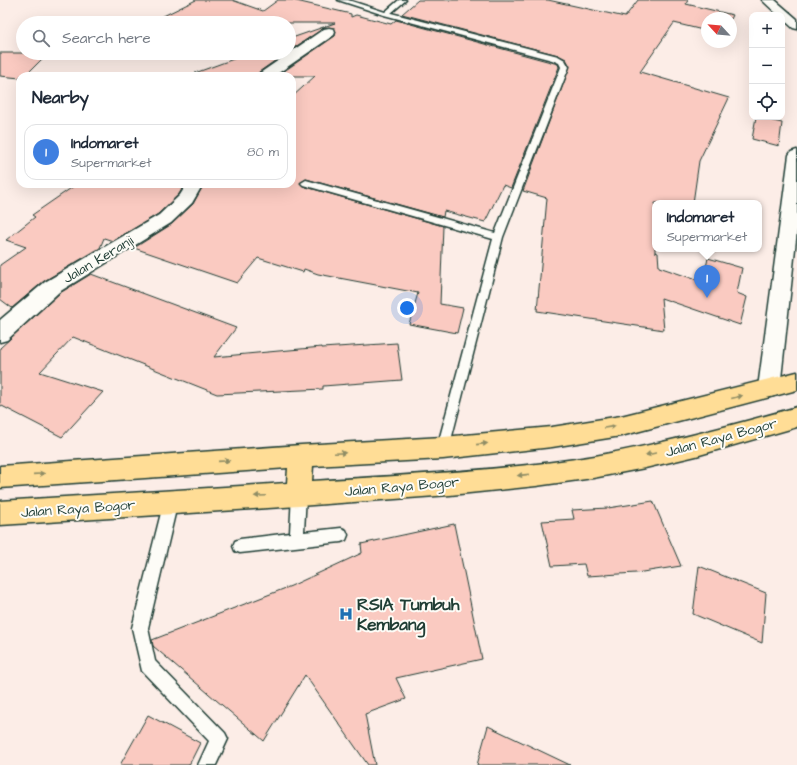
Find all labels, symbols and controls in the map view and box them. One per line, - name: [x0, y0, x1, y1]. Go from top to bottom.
- north arrow: [701, 12, 737, 48]
- map controls: [749, 12, 785, 120]
- button: +: [749, 12, 785, 48]
- search box: [16, 16, 296, 60]
- icon: search: [30, 27, 52, 49]
- text: Search here: [62, 28, 151, 49]
- button: −: [749, 48, 785, 84]
- button: locate: [749, 84, 785, 120]
- text: Nearby: [32, 86, 89, 110]
- text: Indomaret: [71, 133, 139, 154]
- text: 1: [45, 143, 47, 161]
- text: 80 m: [247, 143, 279, 161]
- text: Supermarket: [71, 154, 152, 172]
- popup: [652, 200, 762, 252]
- text: Indomaret: [667, 207, 734, 228]
- text: Supermarket: [667, 228, 747, 246]
- street label: Jalan Keranji: [60, 231, 138, 289]
- pin: 1: [694, 265, 720, 298]
- your location: [397, 298, 417, 318]
- one-way arrow: [731, 393, 743, 399]
- street label: Jalan Raya Bogor: [663, 413, 779, 462]
- one-way arrow: [604, 424, 617, 430]
- one-way arrow: [476, 440, 488, 447]
- one-way arrow: [334, 450, 346, 457]
- one-way arrow: [645, 452, 657, 458]
- one-way arrow: [218, 457, 230, 464]
- one-way arrow: [33, 471, 45, 478]
- street label: Jalan Raya Bogor: [344, 472, 460, 502]
- one-way arrow: [517, 472, 529, 479]
- one-way arrow: [254, 493, 266, 500]
- street label: Jalan Raya Bogor: [20, 495, 136, 523]
- place label: RSIA Tumbuh Kembang: [357, 593, 460, 638]
- hospital icon: RSIA Tumbuh Kembang: [338, 606, 354, 622]

